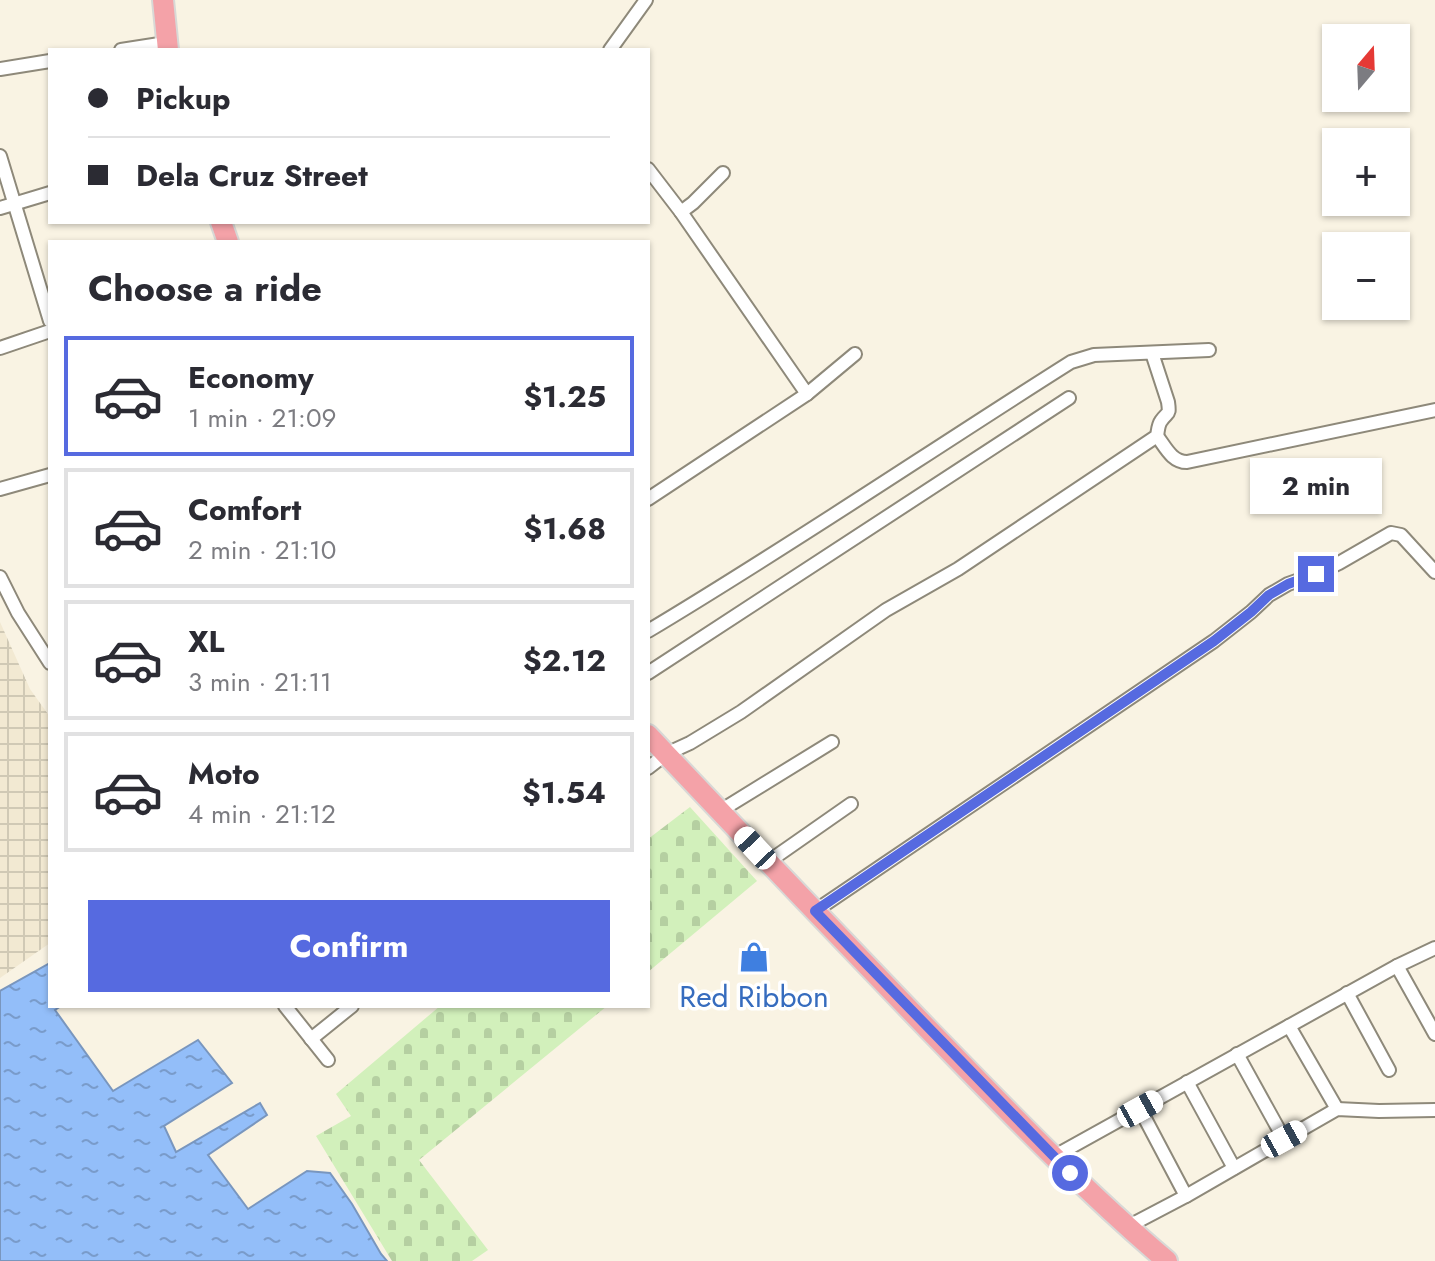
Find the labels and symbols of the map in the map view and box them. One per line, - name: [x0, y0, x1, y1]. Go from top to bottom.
- north arrow: [1322, 24, 1410, 112]
- callout: 2 min: [1250, 458, 1382, 514]
- route end: [1298, 556, 1334, 592]
- car: [730, 822, 780, 874]
- shop icon: Red Ribbon: [737, 940, 771, 974]
- place label: Red Ribbon: [679, 975, 829, 1018]
- car: [1113, 1087, 1167, 1131]
- car: [1257, 1117, 1311, 1161]
- route start: [1052, 1155, 1088, 1191]

